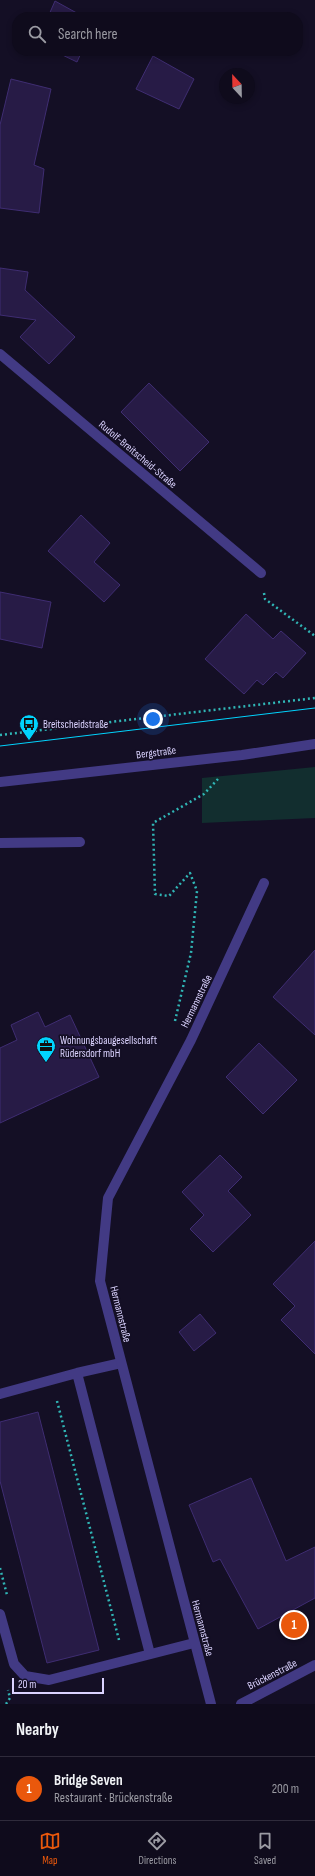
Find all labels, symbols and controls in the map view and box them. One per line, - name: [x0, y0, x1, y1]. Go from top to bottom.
- search box: [12, 12, 303, 56]
- icon: search: [26, 23, 48, 45]
- text: Search here: [58, 25, 118, 44]
- north arrow: [219, 68, 255, 104]
- street label: Rudolf-Breitscheid-Straße: [96, 418, 179, 491]
- your location: [143, 709, 163, 729]
- bus stop icon: Breitscheidstraße: [18, 713, 40, 741]
- place label: Breitscheidstraße: [43, 718, 108, 731]
- street label: Bergstraße: [135, 744, 177, 761]
- street label: Hermannstraße: [178, 973, 215, 1030]
- place label: Wohnungsbaugesellschaft Rüdersdorf mbH: [60, 1034, 158, 1060]
- office icon: Wohnungsbaugesellschaft Rüdersdorf mbH: [35, 1035, 57, 1063]
- street label: Hermannstraße: [107, 1285, 134, 1344]
- street label: Hermannstraße: [189, 1599, 216, 1658]
- pin: 1: [281, 1610, 307, 1640]
- street label: Brückenstraße: [245, 1656, 299, 1692]
- scale bar: [12, 1676, 104, 1695]
- text: 20 m: [18, 1678, 36, 1691]
- text: Nearby: [16, 1720, 59, 1740]
- text: Bridge Seven: [54, 1771, 123, 1790]
- text: 1: [26, 1781, 32, 1797]
- text: 200 m: [272, 1781, 299, 1797]
- text: Restaurant · Brückenstraße: [54, 1790, 173, 1806]
- tab: Map: [39, 1830, 61, 1867]
- tab: Directions: [139, 1830, 176, 1867]
- tab: Saved: [254, 1830, 276, 1867]

